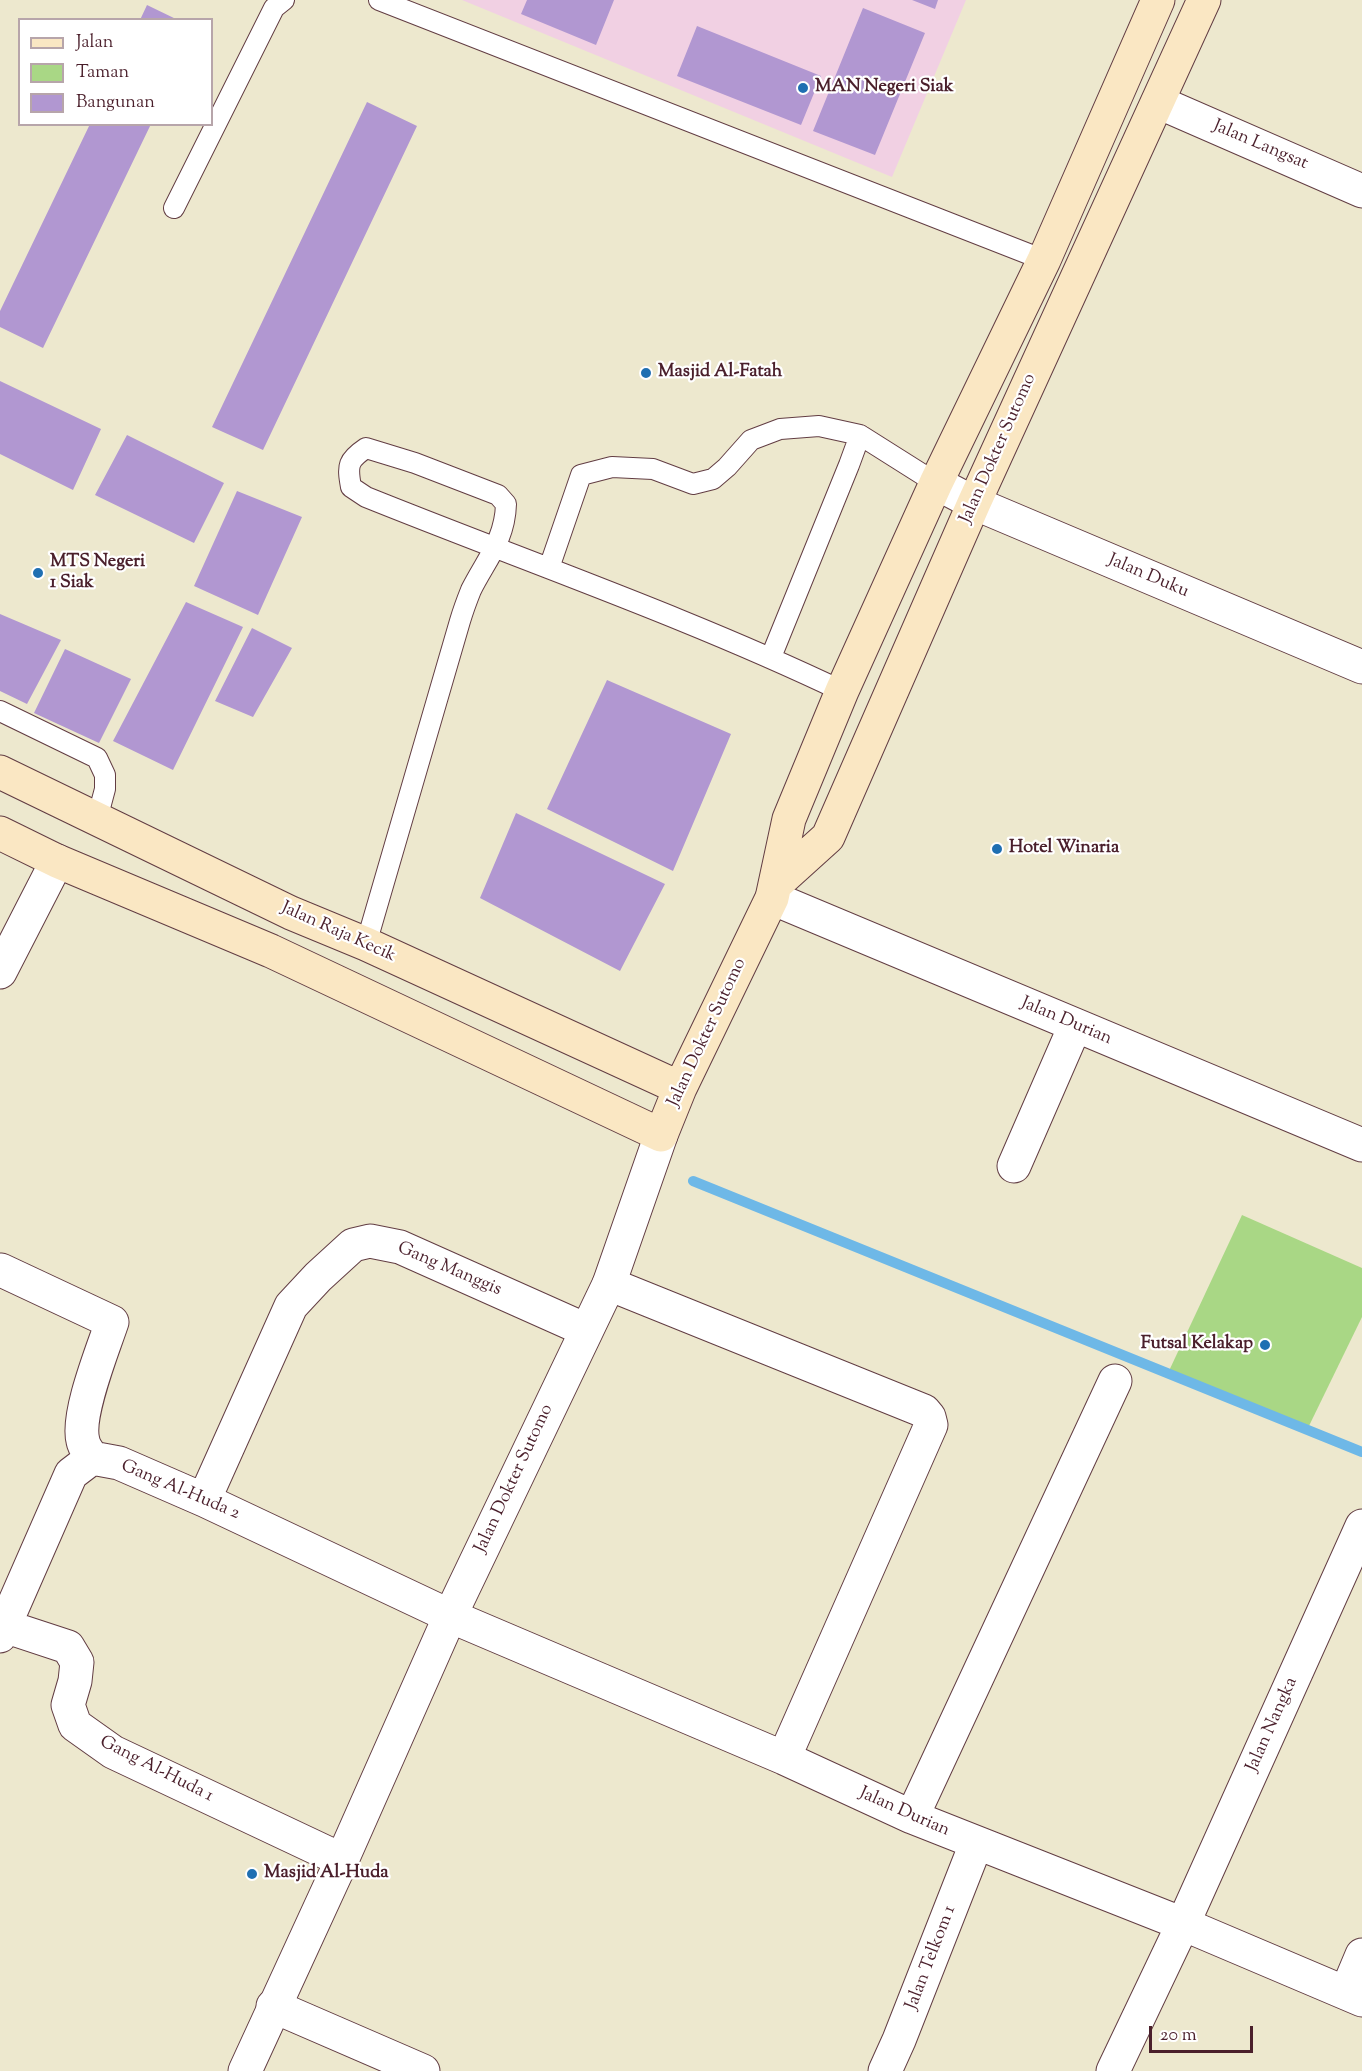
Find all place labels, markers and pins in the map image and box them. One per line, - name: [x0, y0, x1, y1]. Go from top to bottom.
- place label: MAN Negeri Siak: [815, 77, 954, 99]
- marker: MAN Negeri Siak: [796, 81, 810, 95]
- place label: Masjid Al-Fatah: [658, 362, 782, 384]
- marker: Masjid Al-Fatah: [639, 366, 653, 380]
- place label: MTS Negeri 1 Siak: [50, 552, 145, 594]
- marker: MTS Negeri 1 Siak: [31, 566, 45, 580]
- place label: Hotel Winaria: [1009, 838, 1119, 860]
- marker: Hotel Winaria: [990, 842, 1004, 856]
- place label: Futsal Kelakap: [1141, 1334, 1253, 1356]
- marker: Futsal Kelakap: [1258, 1338, 1272, 1352]
- place label: Masjid Al-Huda: [264, 1863, 389, 1885]
- marker: Masjid Al-Huda: [245, 1867, 259, 1881]

